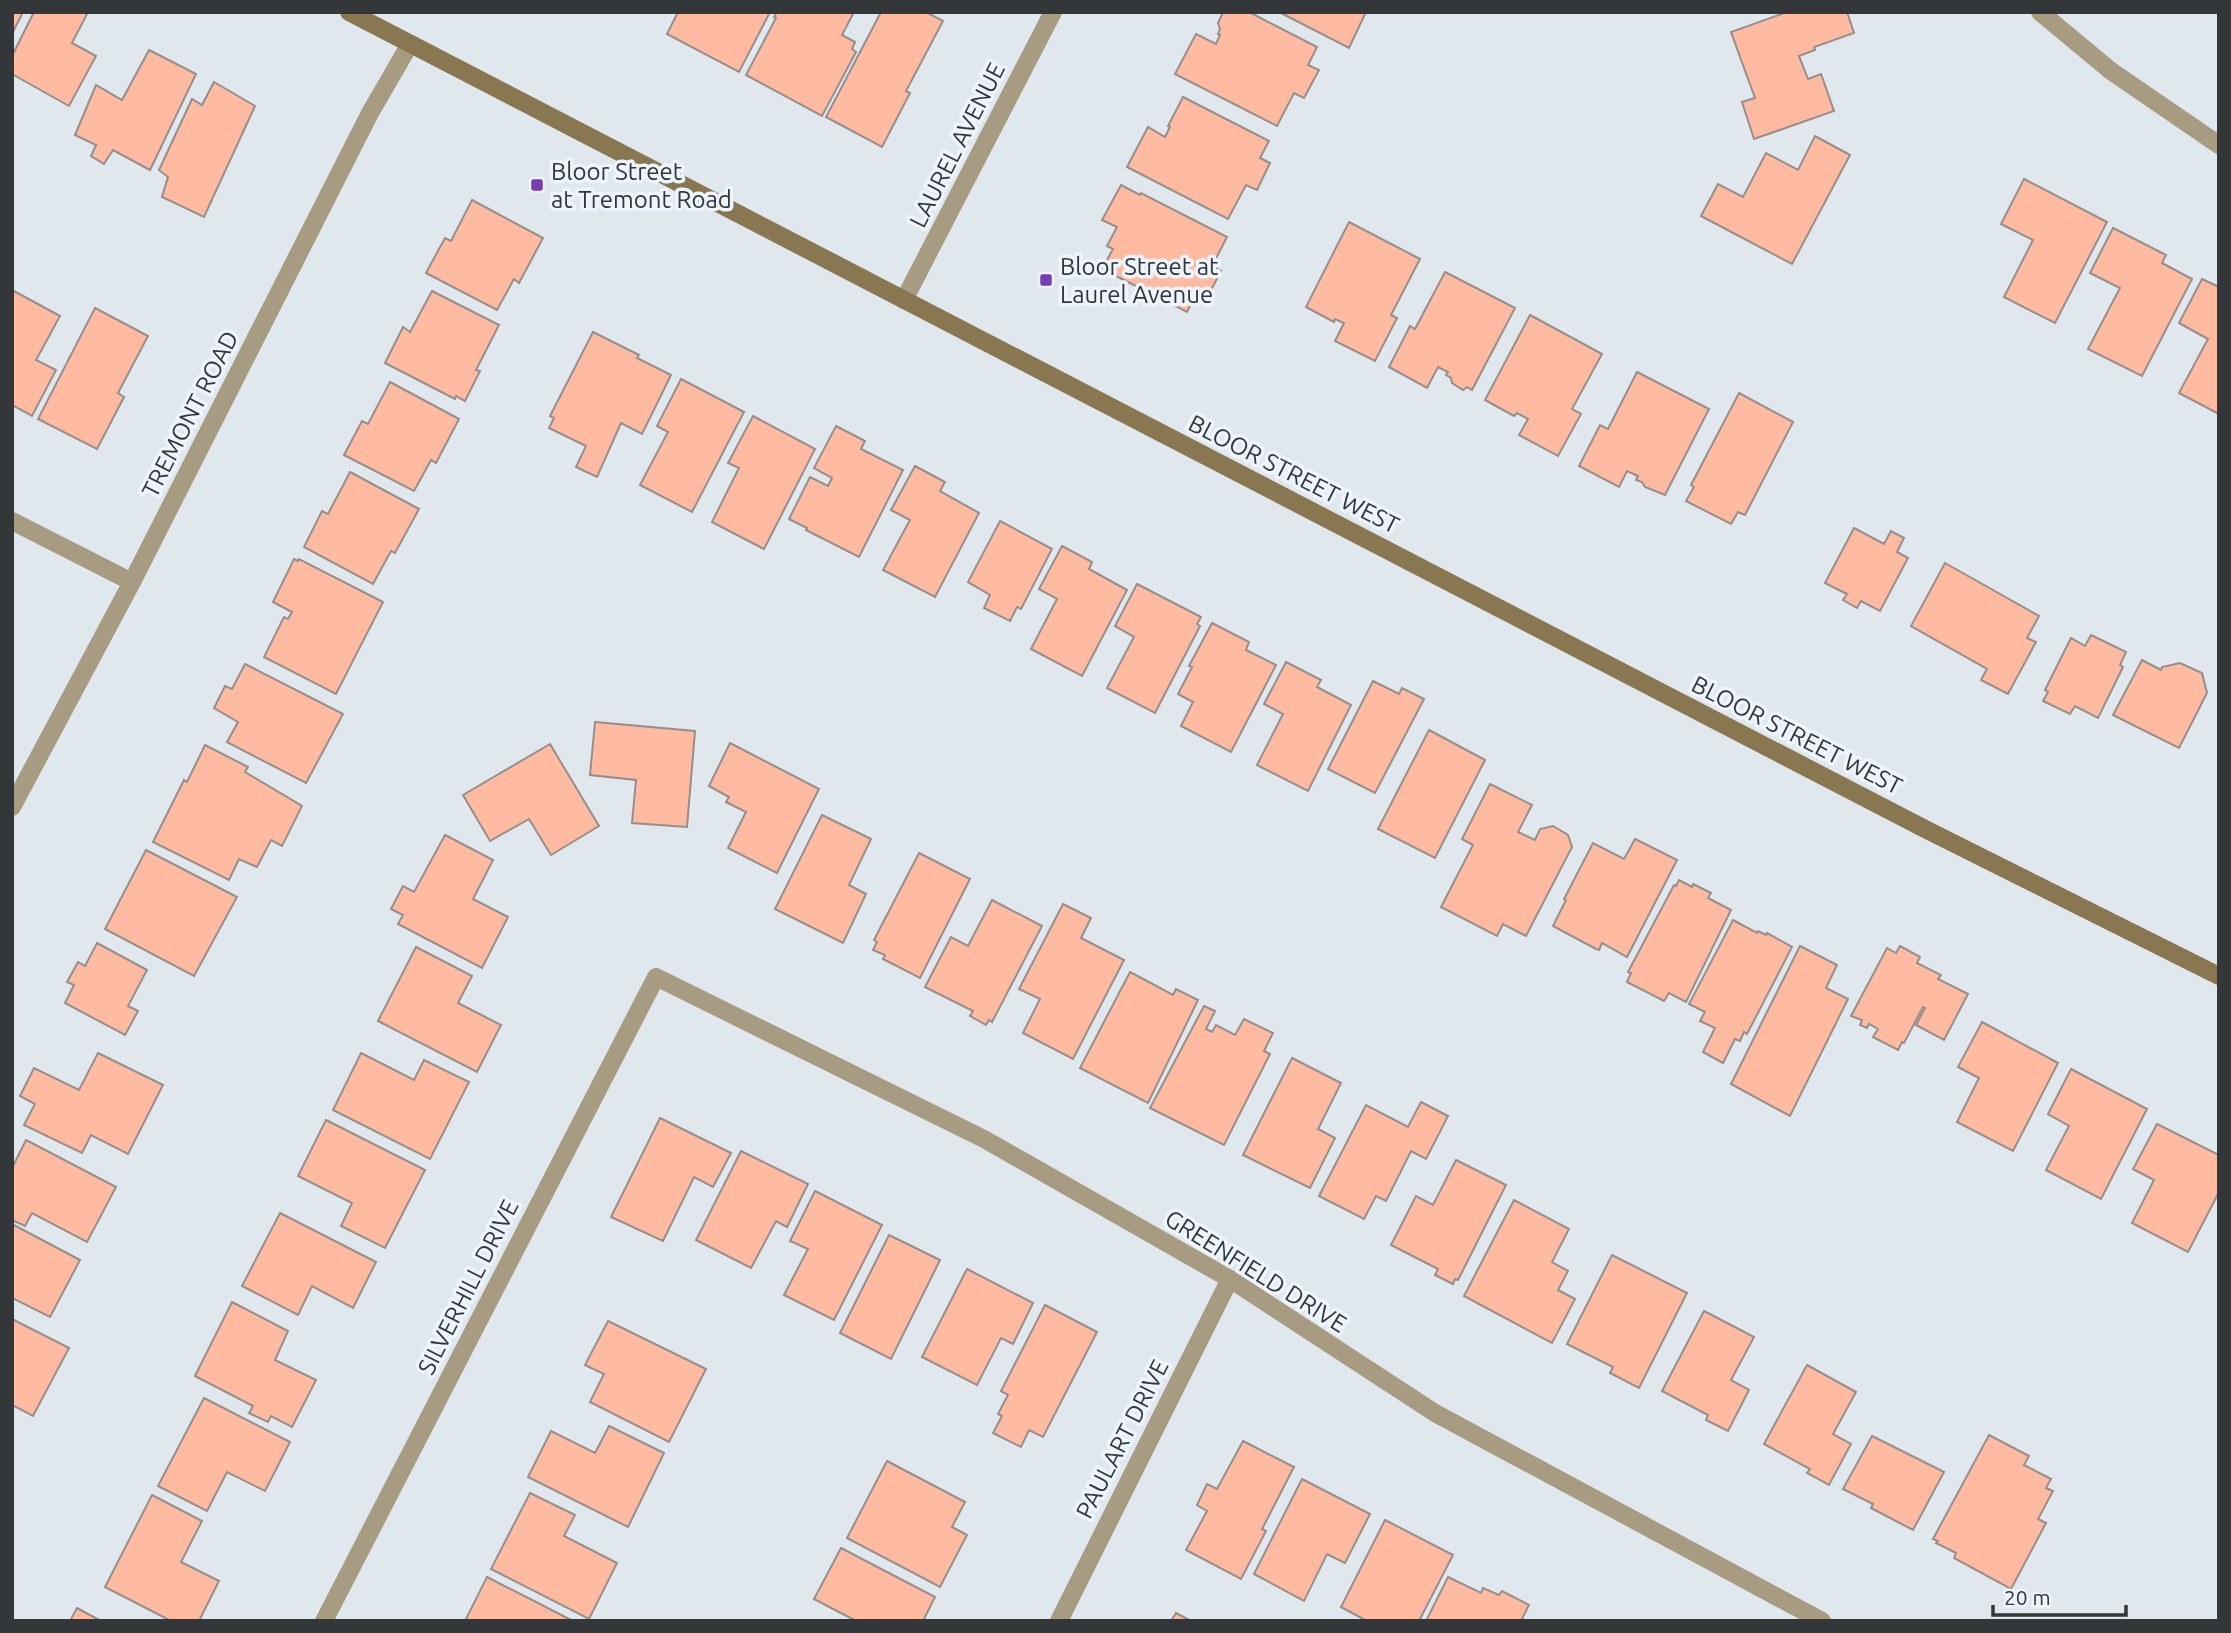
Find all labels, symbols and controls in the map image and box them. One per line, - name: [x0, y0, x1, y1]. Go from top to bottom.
- street label: LAUREL AVENUE: [904, 58, 1010, 232]
- place label: Bloor Street at Tremont Road: [551, 158, 732, 213]
- marker: Bloor Street at Tremont Road: [529, 177, 545, 193]
- place label: Bloor Street at Laurel Avenue: [1060, 253, 1219, 308]
- marker: Bloor Street at Laurel Avenue: [1038, 272, 1054, 288]
- street label: TREMONT ROAD: [136, 326, 244, 502]
- street label: BLOOR STREET WEST: [1184, 409, 1404, 539]
- street label: BLOOR STREET WEST: [1687, 670, 1907, 800]
- street label: SILVERHILL DRIVE: [412, 1195, 524, 1379]
- street label: GREENFIELD DRIVE: [1160, 1204, 1352, 1338]
- street label: PAULART DRIVE: [1070, 1355, 1174, 1523]
- scale bar: [1993, 1574, 2126, 1618]
- text: 20 m: [2004, 1585, 2051, 1609]

